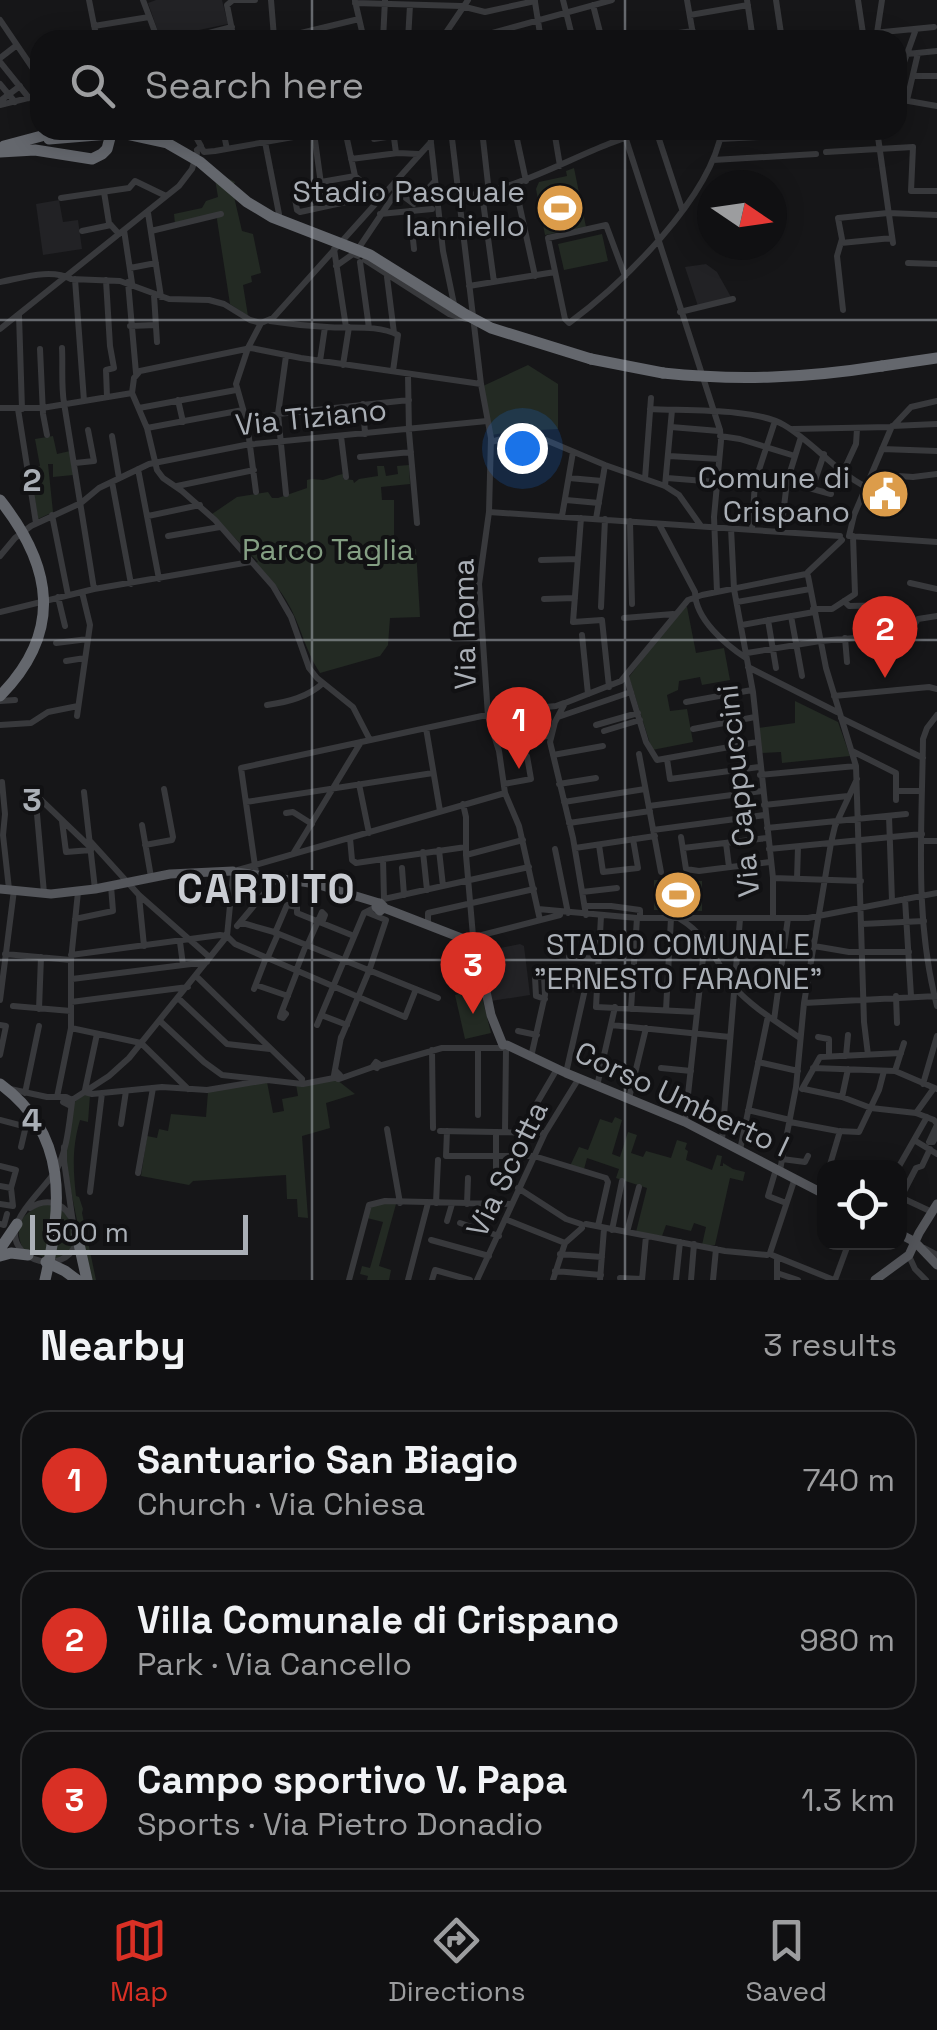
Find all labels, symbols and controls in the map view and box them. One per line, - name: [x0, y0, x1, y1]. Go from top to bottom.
- search box: [30, 30, 907, 140]
- icon: search: [65, 58, 120, 113]
- text: Search here: [145, 61, 364, 109]
- north arrow: [697, 170, 787, 260]
- place label: Stadio Pasquale Ianniello: [292, 172, 525, 245]
- sports icon: Stadio Pasquale Ianniello: [534, 182, 586, 234]
- street label: Via Tiziano: [233, 390, 389, 444]
- your location: [497, 423, 548, 474]
- place label: Comune di Crispano: [698, 458, 850, 531]
- text: 2: [22, 460, 42, 500]
- public building icon: Comune di Crispano: [859, 468, 911, 520]
- park label: Parco Taglia: [242, 530, 414, 569]
- street label: Via Roma: [443, 558, 485, 690]
- pin: 2: [852, 596, 918, 678]
- street label: Via Cappuccini: [707, 683, 769, 899]
- pin: 1: [486, 686, 552, 769]
- text: 3: [22, 780, 42, 820]
- district label: CARDITO: [177, 864, 357, 915]
- sports icon: STADIO COMUNALE "ERNESTO FARAONE": [652, 869, 704, 921]
- place label: STADIO COMUNALE "ERNESTO FARAONE": [534, 925, 822, 998]
- pin: 3: [440, 932, 506, 1014]
- street label: Corso Umberto I: [569, 1032, 795, 1166]
- street label: Via Scotta: [457, 1095, 557, 1243]
- text: 4: [22, 1100, 42, 1140]
- map controls: [817, 1160, 907, 1250]
- button: locate: [817, 1160, 907, 1250]
- scale bar: [30, 1210, 248, 1254]
- text: 500 m: [45, 1214, 129, 1250]
- text: Nearby: [40, 1319, 186, 1372]
- text: 3 results: [763, 1325, 897, 1365]
- text: Santuario San Biagio: [137, 1436, 518, 1484]
- text: 1: [67, 1460, 82, 1500]
- text: 740 m: [803, 1460, 895, 1500]
- text: Church · Via Chiesa: [137, 1484, 425, 1524]
- text: Villa Comunale di Crispano: [137, 1596, 619, 1644]
- text: 2: [65, 1620, 84, 1660]
- text: 980 m: [799, 1620, 895, 1660]
- text: Park · Via Cancello: [137, 1644, 412, 1684]
- text: Campo sportivo V. Papa: [137, 1756, 567, 1804]
- text: 3: [65, 1780, 84, 1820]
- text: 1.3 km: [801, 1780, 895, 1820]
- text: Sports · Via Pietro Donadio: [137, 1804, 543, 1844]
- tab: Map: [110, 1913, 168, 2009]
- tab: Directions: [388, 1913, 525, 2009]
- tab: Saved: [745, 1913, 827, 2009]

